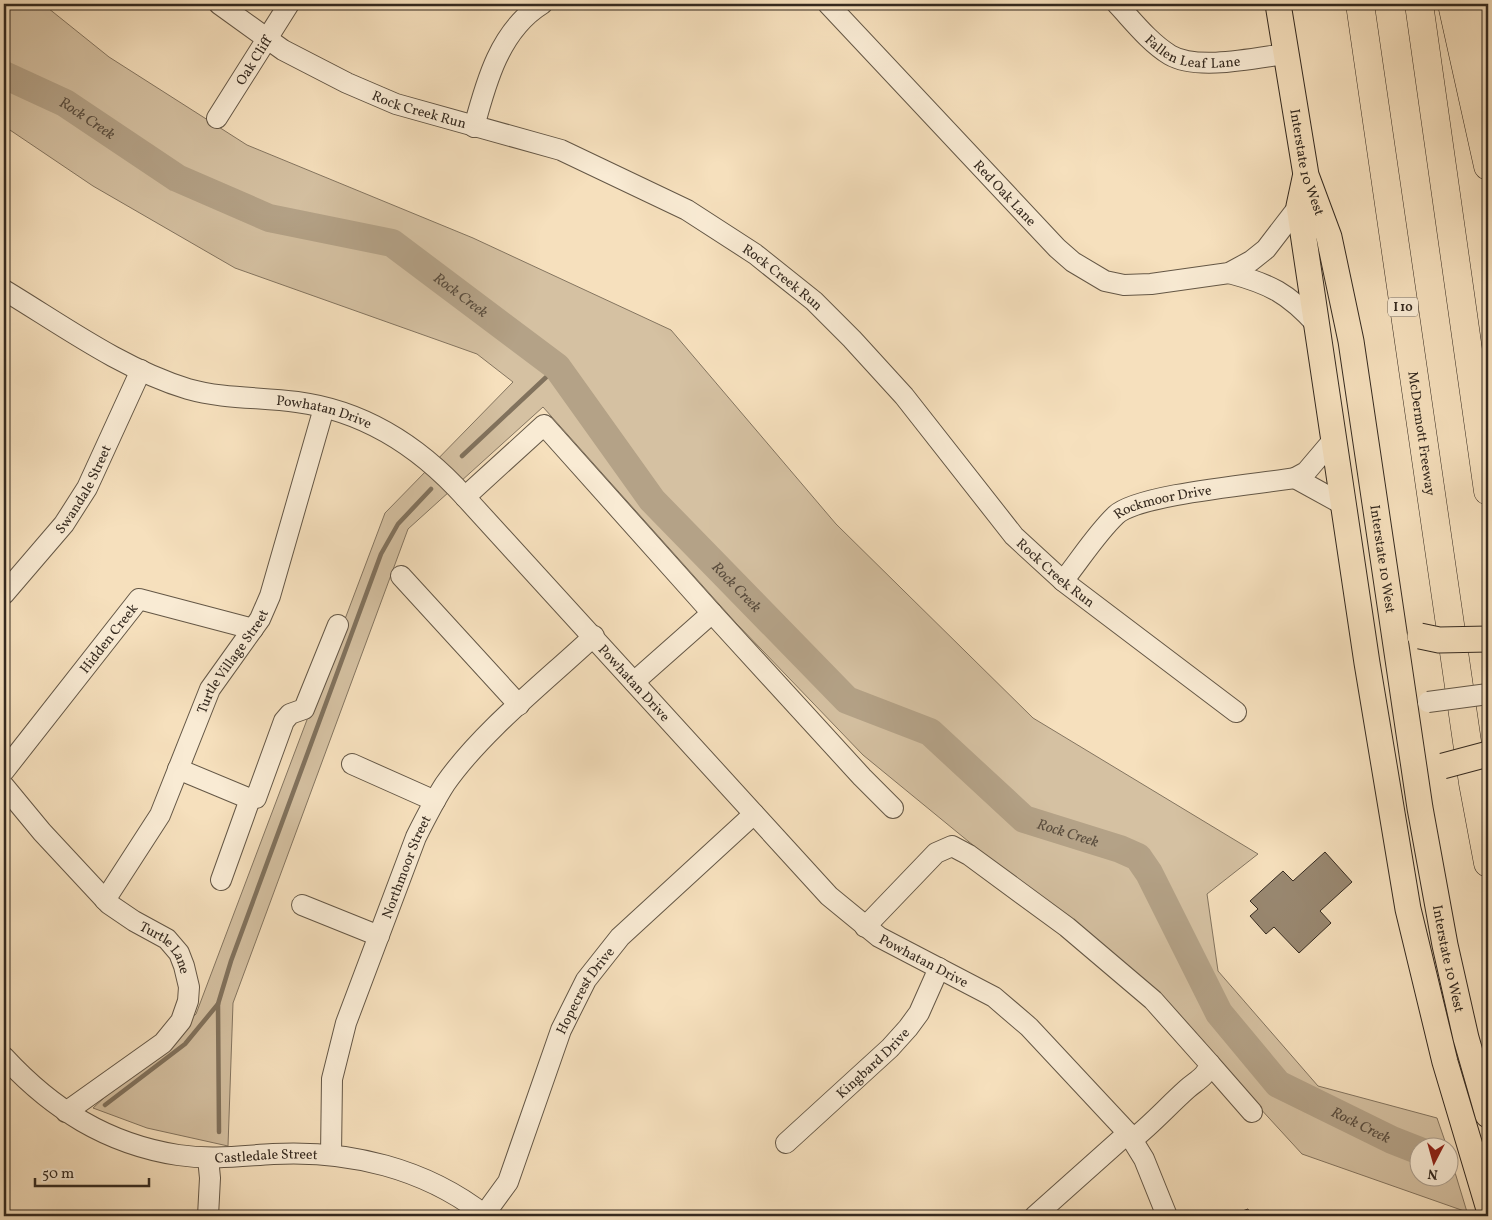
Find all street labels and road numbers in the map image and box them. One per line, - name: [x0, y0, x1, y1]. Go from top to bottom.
- street label: Fallen Leaf Lane: [1140, 31, 1242, 74]
- street label: Oak Cliff: [232, 32, 278, 89]
- street label: Rock Creek Run: [369, 87, 468, 134]
- street label: Interstate 10 West: [1284, 108, 1328, 219]
- street label: Red Oak Lane: [968, 157, 1040, 231]
- street label: Rock Creek Run: [738, 240, 826, 315]
- road number: I 10: [1388, 298, 1418, 316]
- street label: McDermott Freeway: [1402, 370, 1439, 498]
- street label: Powhatan Drive: [275, 392, 375, 434]
- street label: Swandale Street: [52, 442, 116, 539]
- street label: Rockmoor Drive: [1110, 481, 1213, 524]
- street label: Interstate 10 West: [1364, 504, 1399, 615]
- street label: Rock Creek Run: [1012, 535, 1098, 613]
- street label: Hidden Creek: [76, 600, 143, 678]
- street label: Turtle Village Street: [193, 607, 274, 717]
- street label: Powhatan Drive: [593, 641, 674, 727]
- street label: Northmoor Street: [378, 812, 436, 922]
- street label: Interstate 10 West: [1427, 904, 1468, 1014]
- street label: Turtle Lane: [136, 918, 194, 976]
- street label: Powhatan Drive: [875, 931, 972, 993]
- street label: Hopecrest Drive: [552, 943, 620, 1038]
- street label: Kingbard Drive: [833, 1024, 915, 1103]
- street label: Castledale Street: [214, 1145, 318, 1168]

